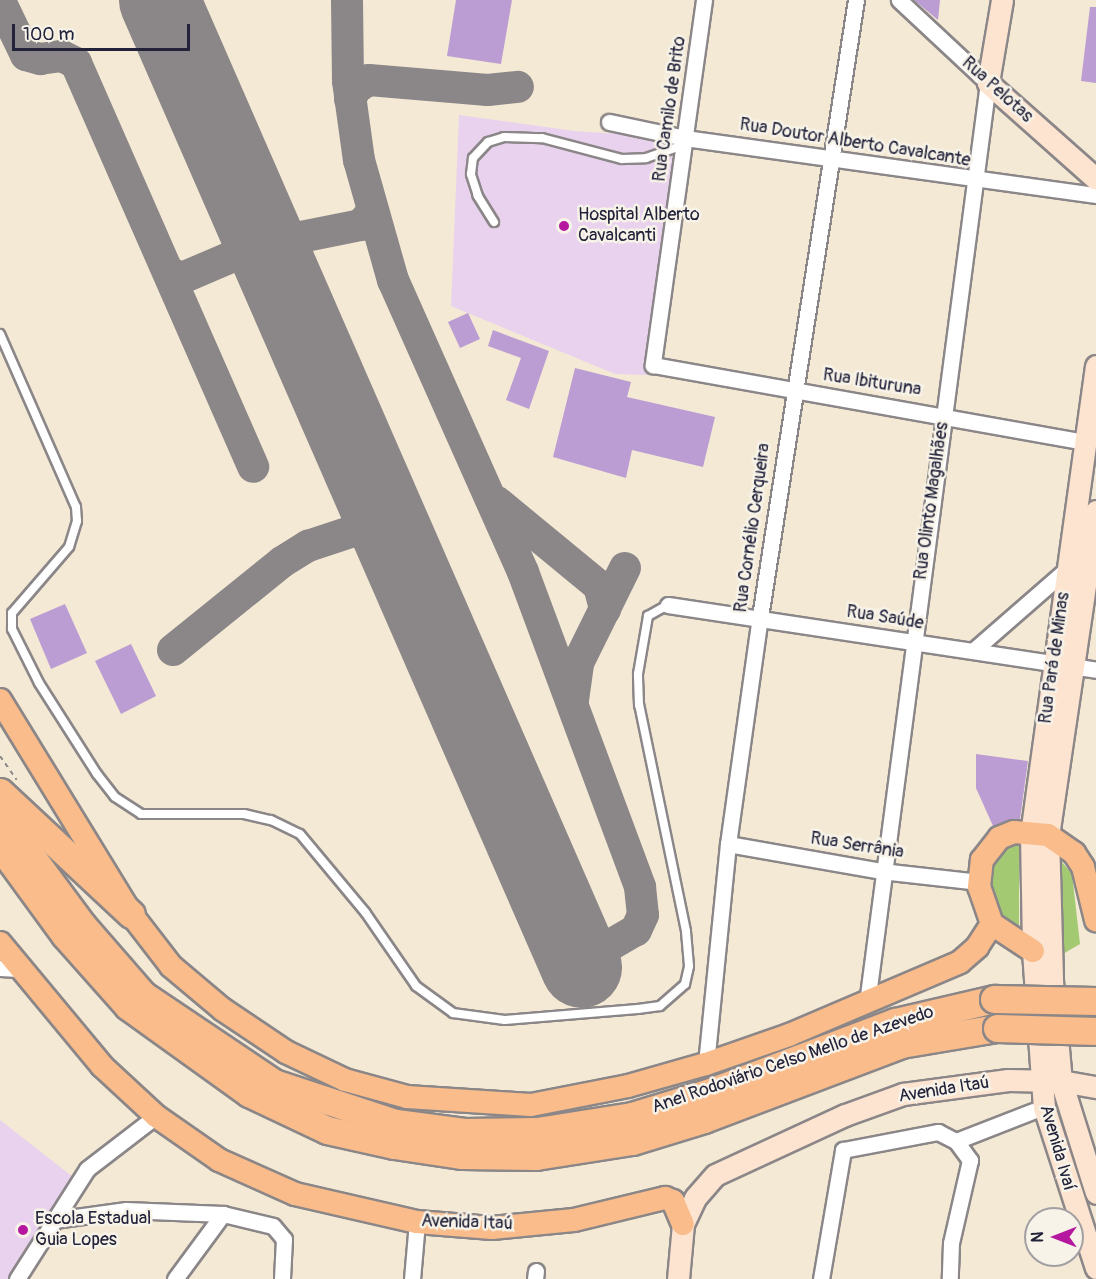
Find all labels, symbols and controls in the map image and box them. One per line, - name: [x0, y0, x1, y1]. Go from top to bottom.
- scale bar: [15, 12, 194, 50]
- text: 100 m: [23, 23, 75, 46]
- street label: Rua Camilo de Brito: [649, 35, 691, 183]
- street label: Rua Pelotas: [957, 52, 1037, 128]
- street label: Rua Doutor Alberto Cavalcante: [738, 114, 972, 172]
- place label: Hospital Alberto Cavalcanti: [578, 205, 700, 248]
- marker: Hospital Alberto Cavalcanti: [555, 217, 573, 235]
- street label: Rua Ibituruna: [821, 365, 923, 401]
- street label: Rua Olinto Magalhães: [910, 421, 954, 581]
- street label: Rua Cornélio Cerqueira: [730, 442, 776, 614]
- street label: Rua Pará de Minas: [1035, 591, 1075, 725]
- street label: Rua Saúde: [845, 601, 925, 635]
- street label: Rua Serrânia: [809, 828, 905, 864]
- street label: Anel Rodoviário Celso Mello de Azevedo: [649, 1002, 937, 1118]
- street label: Avenida Itaú: [897, 1072, 991, 1108]
- street label: Avenida Ivaí: [1034, 1103, 1080, 1193]
- north arrow: [1024, 1207, 1084, 1267]
- place label: Escola Estadual Guia Lopes: [35, 1209, 151, 1252]
- street label: Avenida Itaú: [421, 1211, 513, 1235]
- marker: Escola Estadual Guia Lopes: [16, 1223, 30, 1237]
- text: N: [1028, 1232, 1048, 1242]

